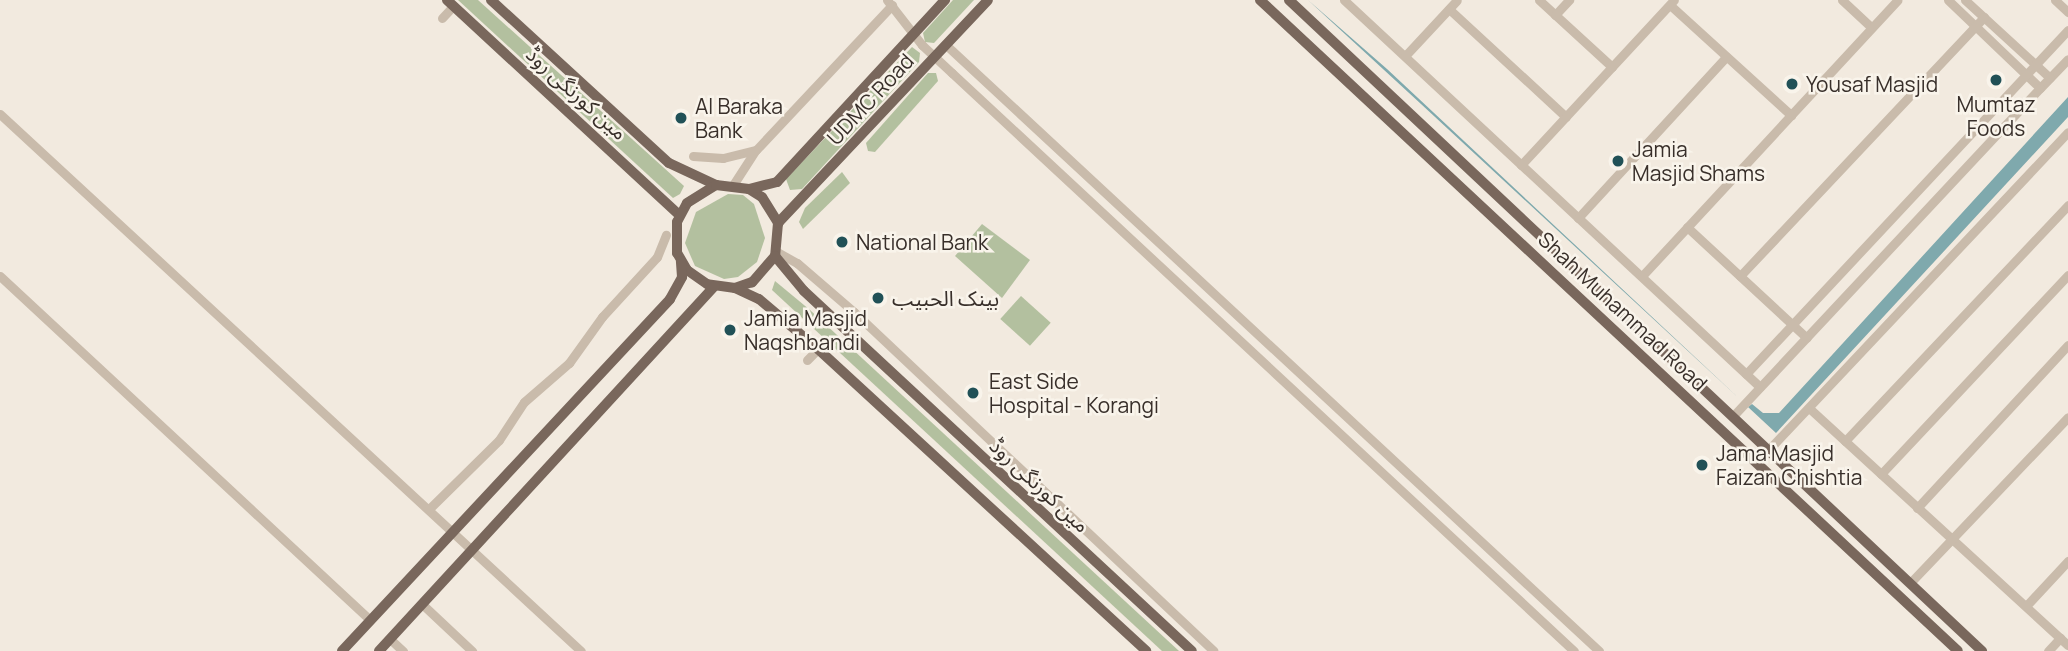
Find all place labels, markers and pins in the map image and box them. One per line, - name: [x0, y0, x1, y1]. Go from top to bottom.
- place label: Yousaf Masjid: [1806, 71, 1938, 97]
- marker: Mumtaz Foods: [1988, 72, 2004, 88]
- marker: Yousaf Masjid: [1784, 76, 1800, 92]
- place label: Mumtaz Foods: [1956, 91, 2036, 141]
- place label: Al Baraka Bank: [695, 93, 783, 143]
- marker: Al Baraka Bank: [673, 110, 689, 126]
- place label: Jamia Masjid Shams: [1632, 136, 1765, 186]
- marker: Jamia Masjid Shams: [1610, 153, 1626, 169]
- place label: National Bank: [856, 229, 988, 255]
- marker: National Bank: [834, 234, 850, 250]
- place label: بينک الحبيب: [892, 285, 999, 311]
- marker: بينک الحبيب: [870, 290, 886, 306]
- place label: Jamia Masjid Naqshbandi: [744, 305, 867, 355]
- marker: Jamia Masjid Naqshbandi: [722, 322, 738, 338]
- place label: East Side Hospital - Korangi: [989, 368, 1159, 418]
- marker: East Side Hospital - Korangi: [963, 383, 983, 403]
- place label: Jama Masjid Faizan Chishtia: [1716, 440, 1862, 490]
- marker: Jama Masjid Faizan Chishtia: [1694, 457, 1710, 473]

